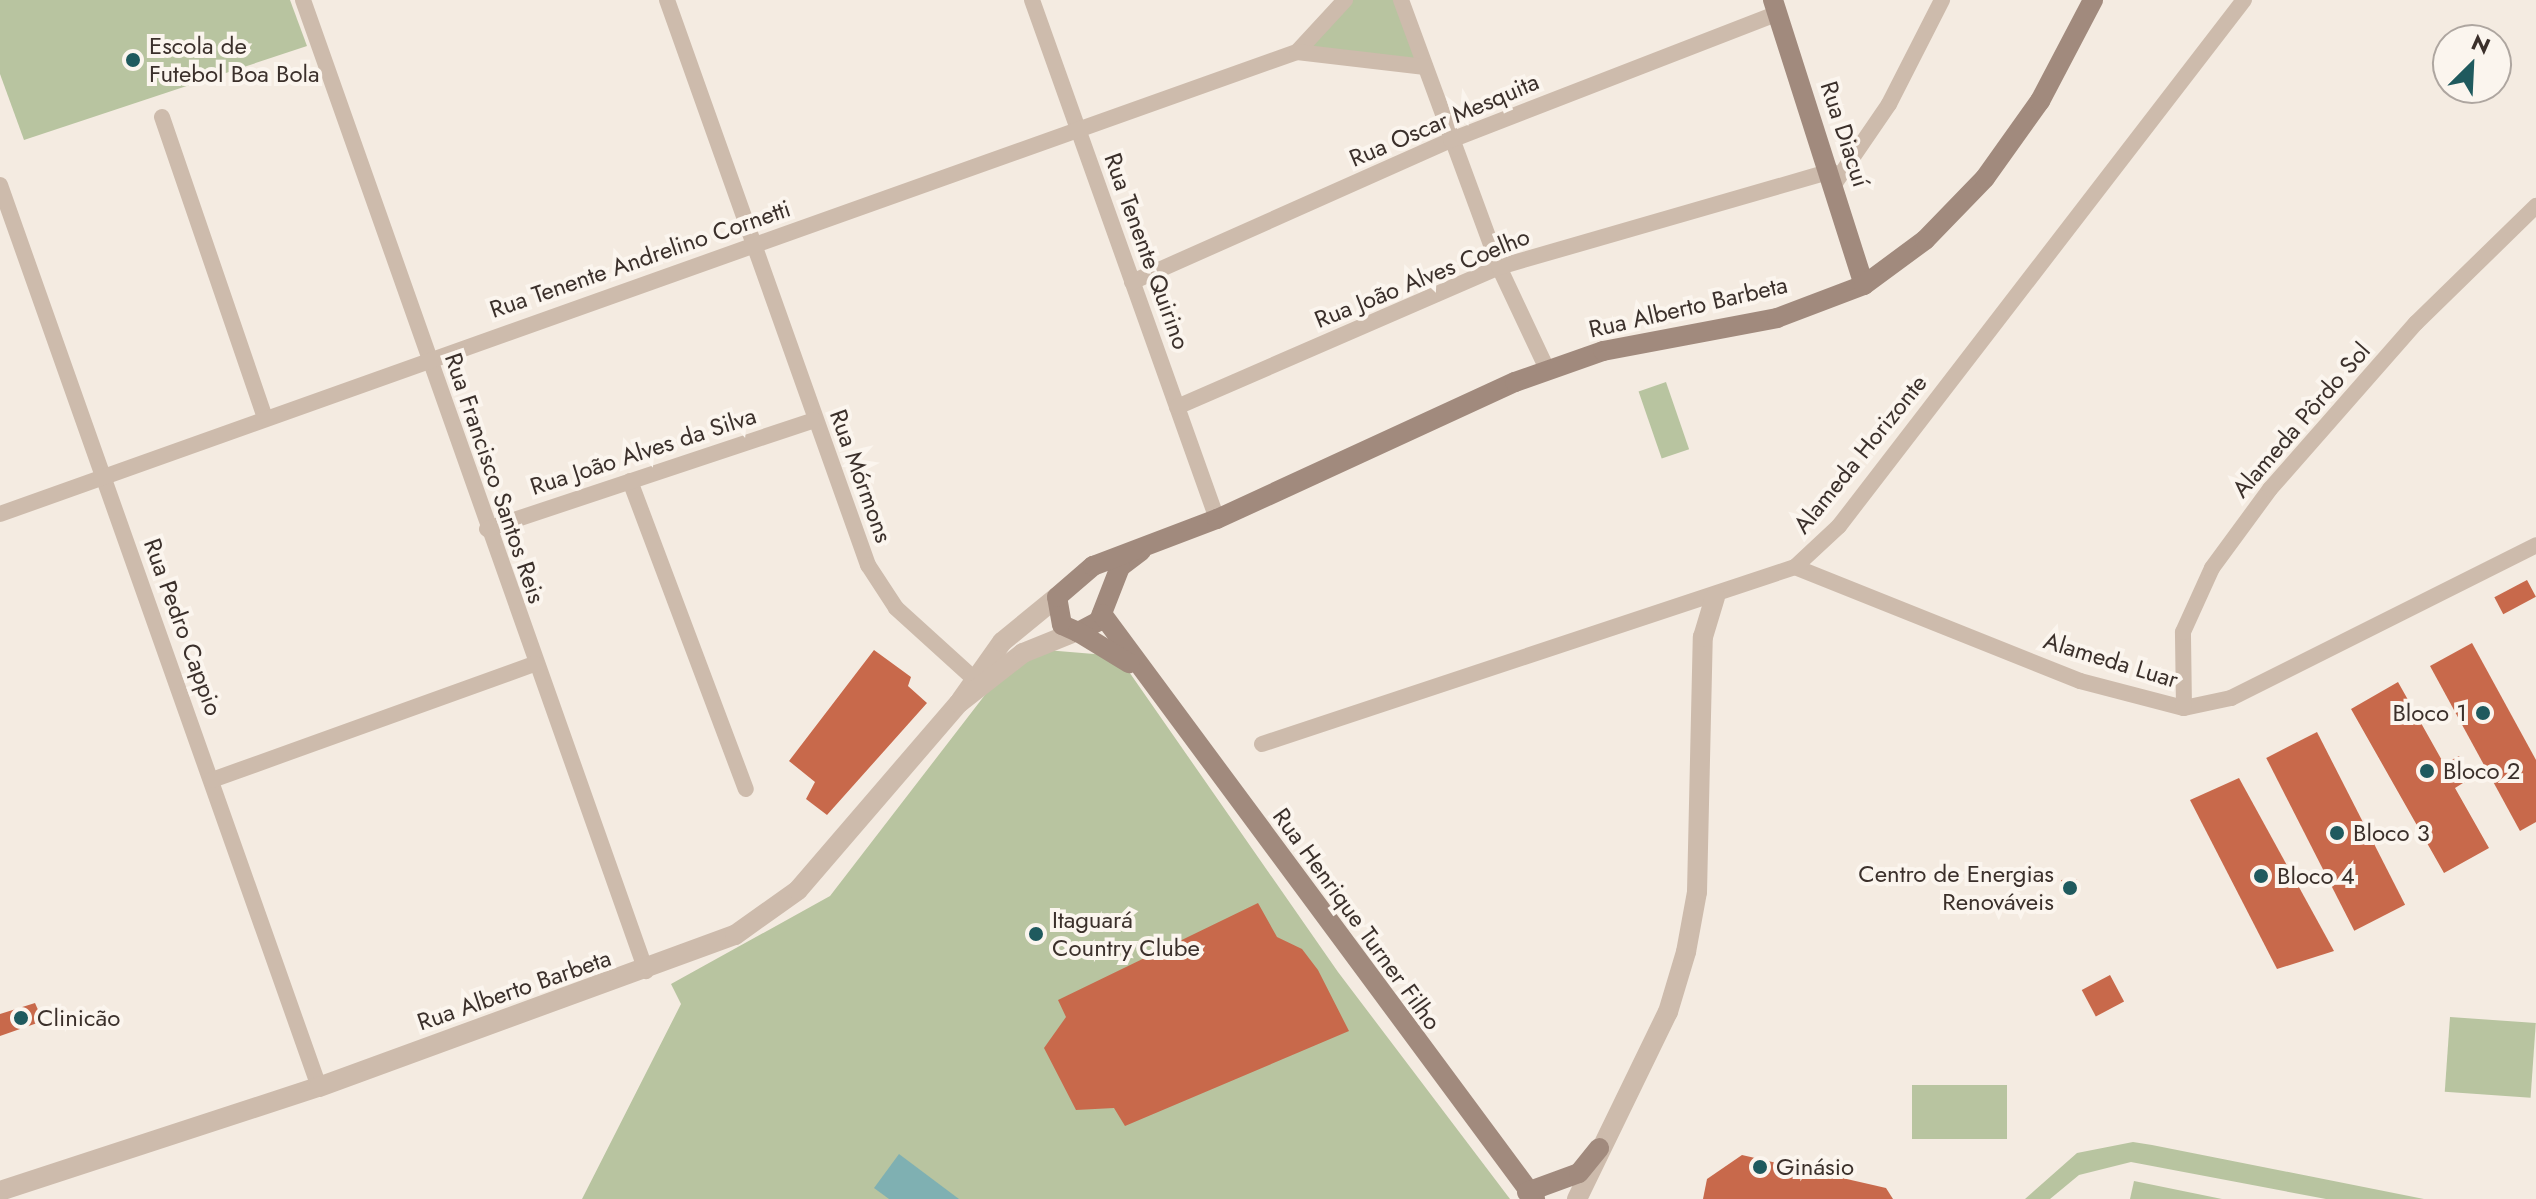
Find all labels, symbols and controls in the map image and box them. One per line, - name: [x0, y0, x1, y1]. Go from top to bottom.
- north arrow: [2432, 24, 2512, 104]
- text: N: [2466, 26, 2495, 62]
- place label: Escola de Futebol Boa Bola: [149, 32, 320, 88]
- marker: Escola de Futebol Boa Bola: [124, 51, 142, 69]
- street label: Rua Oscar Mesquita: [1345, 67, 1543, 173]
- street label: Rua Diacuí: [1814, 78, 1876, 190]
- street label: Rua Tenente Quirino: [1098, 149, 1196, 353]
- street label: Rua Tenente Andrelino Cornetti: [486, 194, 794, 324]
- street label: Rua João Alves Coelho: [1310, 222, 1534, 334]
- street label: Rua Alberto Barbeta: [1586, 270, 1790, 344]
- street label: Alameda Pôrdo Sol: [2226, 337, 2376, 503]
- street label: Rua Francisco Santos Reis: [439, 349, 551, 607]
- street label: Alameda Horizonte: [1787, 369, 1933, 539]
- street label: Rua João Alves da Silva: [526, 401, 760, 501]
- street label: Rua Mórmons: [824, 405, 898, 547]
- street label: Rua Pedro Cappio: [138, 535, 228, 719]
- street label: Alameda Luar: [2040, 626, 2182, 694]
- place label: Bloco 1: [2392, 699, 2467, 727]
- marker: Bloco 1: [2474, 704, 2492, 722]
- place label: Bloco 2: [2443, 757, 2520, 785]
- marker: Bloco 2: [2418, 762, 2436, 780]
- street label: Rua Henrique Turner Filho: [1267, 802, 1447, 1036]
- place label: Bloco 3: [2353, 819, 2430, 847]
- marker: Bloco 3: [2328, 824, 2346, 842]
- place label: Centro de Energias Renováveis: [1858, 860, 2054, 916]
- place label: Bloco 4: [2277, 862, 2355, 890]
- marker: Bloco 4: [2252, 867, 2270, 885]
- marker: Centro de Energias Renováveis: [2061, 879, 2079, 897]
- place label: Itaguará Country Clube: [1052, 906, 1200, 962]
- marker: Itaguará Country Clube: [1027, 925, 1045, 943]
- street label: Rua Alberto Barbeta: [413, 943, 615, 1037]
- place label: Clinicão: [37, 1004, 120, 1032]
- marker: Clinicão: [12, 1009, 30, 1027]
- place label: Ginásio: [1776, 1153, 1854, 1181]
- marker: Ginásio: [1751, 1158, 1769, 1176]

